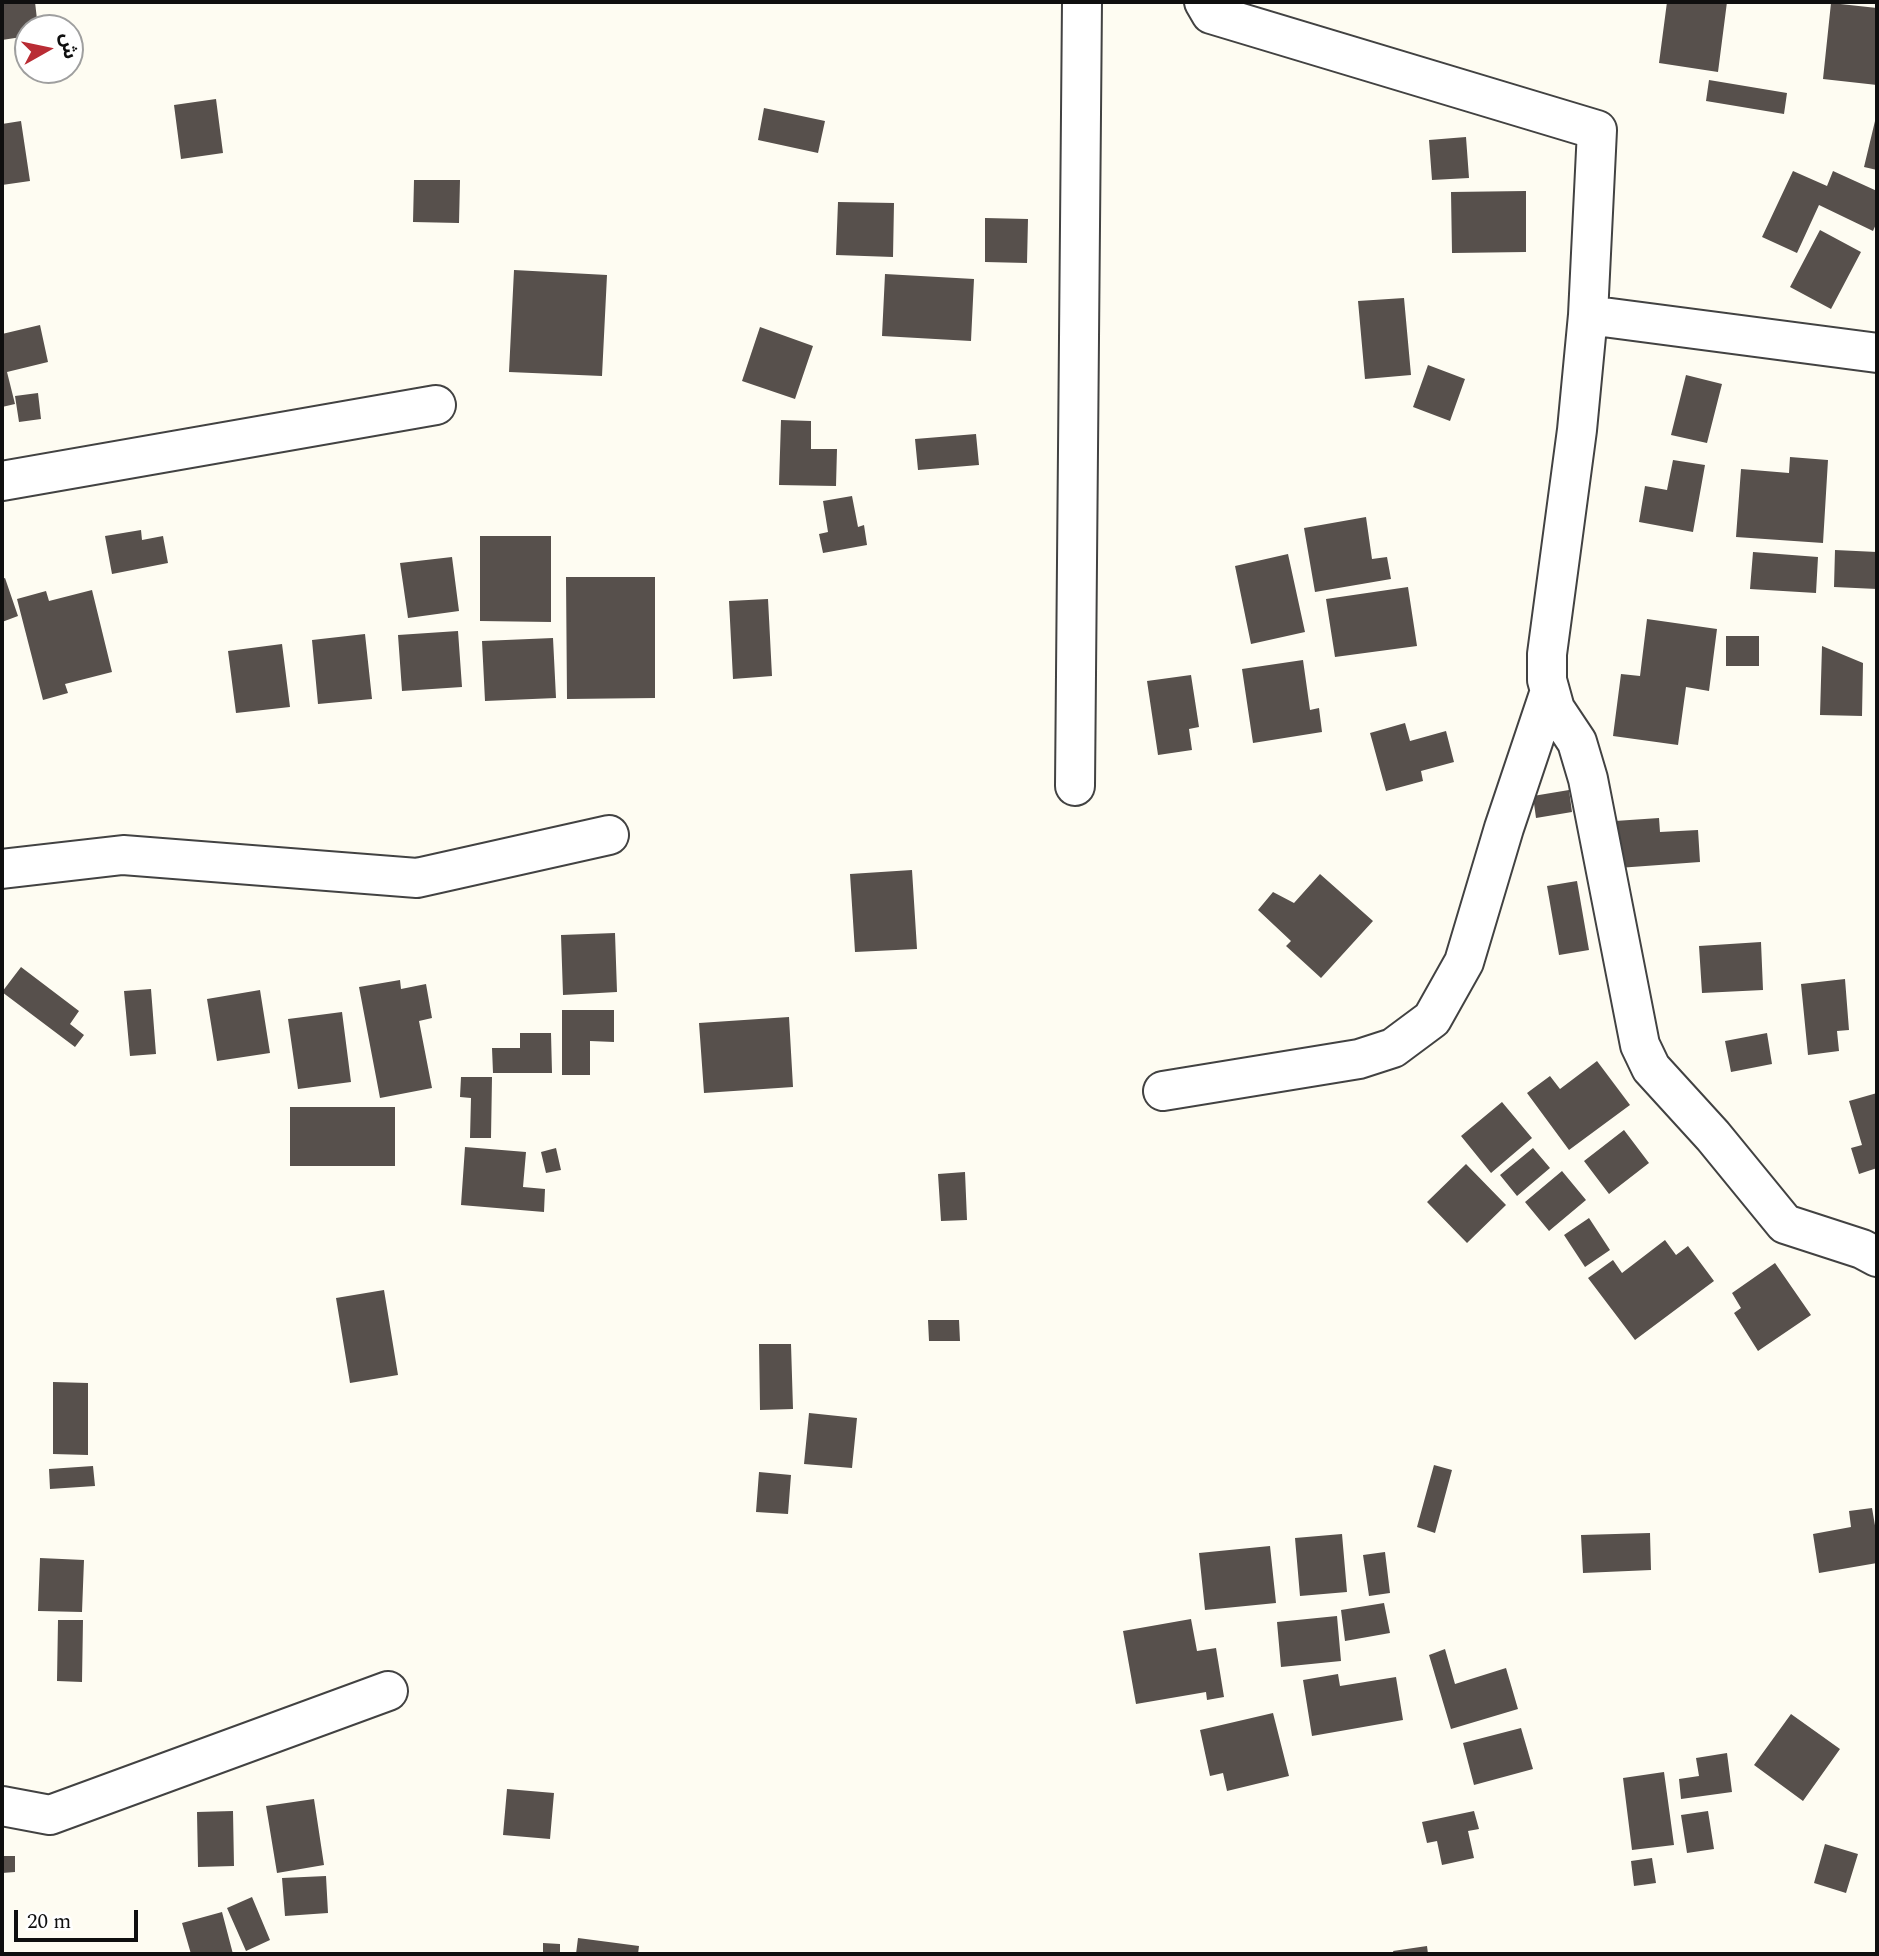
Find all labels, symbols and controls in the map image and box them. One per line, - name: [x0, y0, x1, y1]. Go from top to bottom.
- north arrow: [14, 14, 84, 84]
- text: ش: [52, 31, 85, 61]
- scale bar: [18, 1896, 142, 1940]
- text: 20 m: [27, 1906, 71, 1938]

